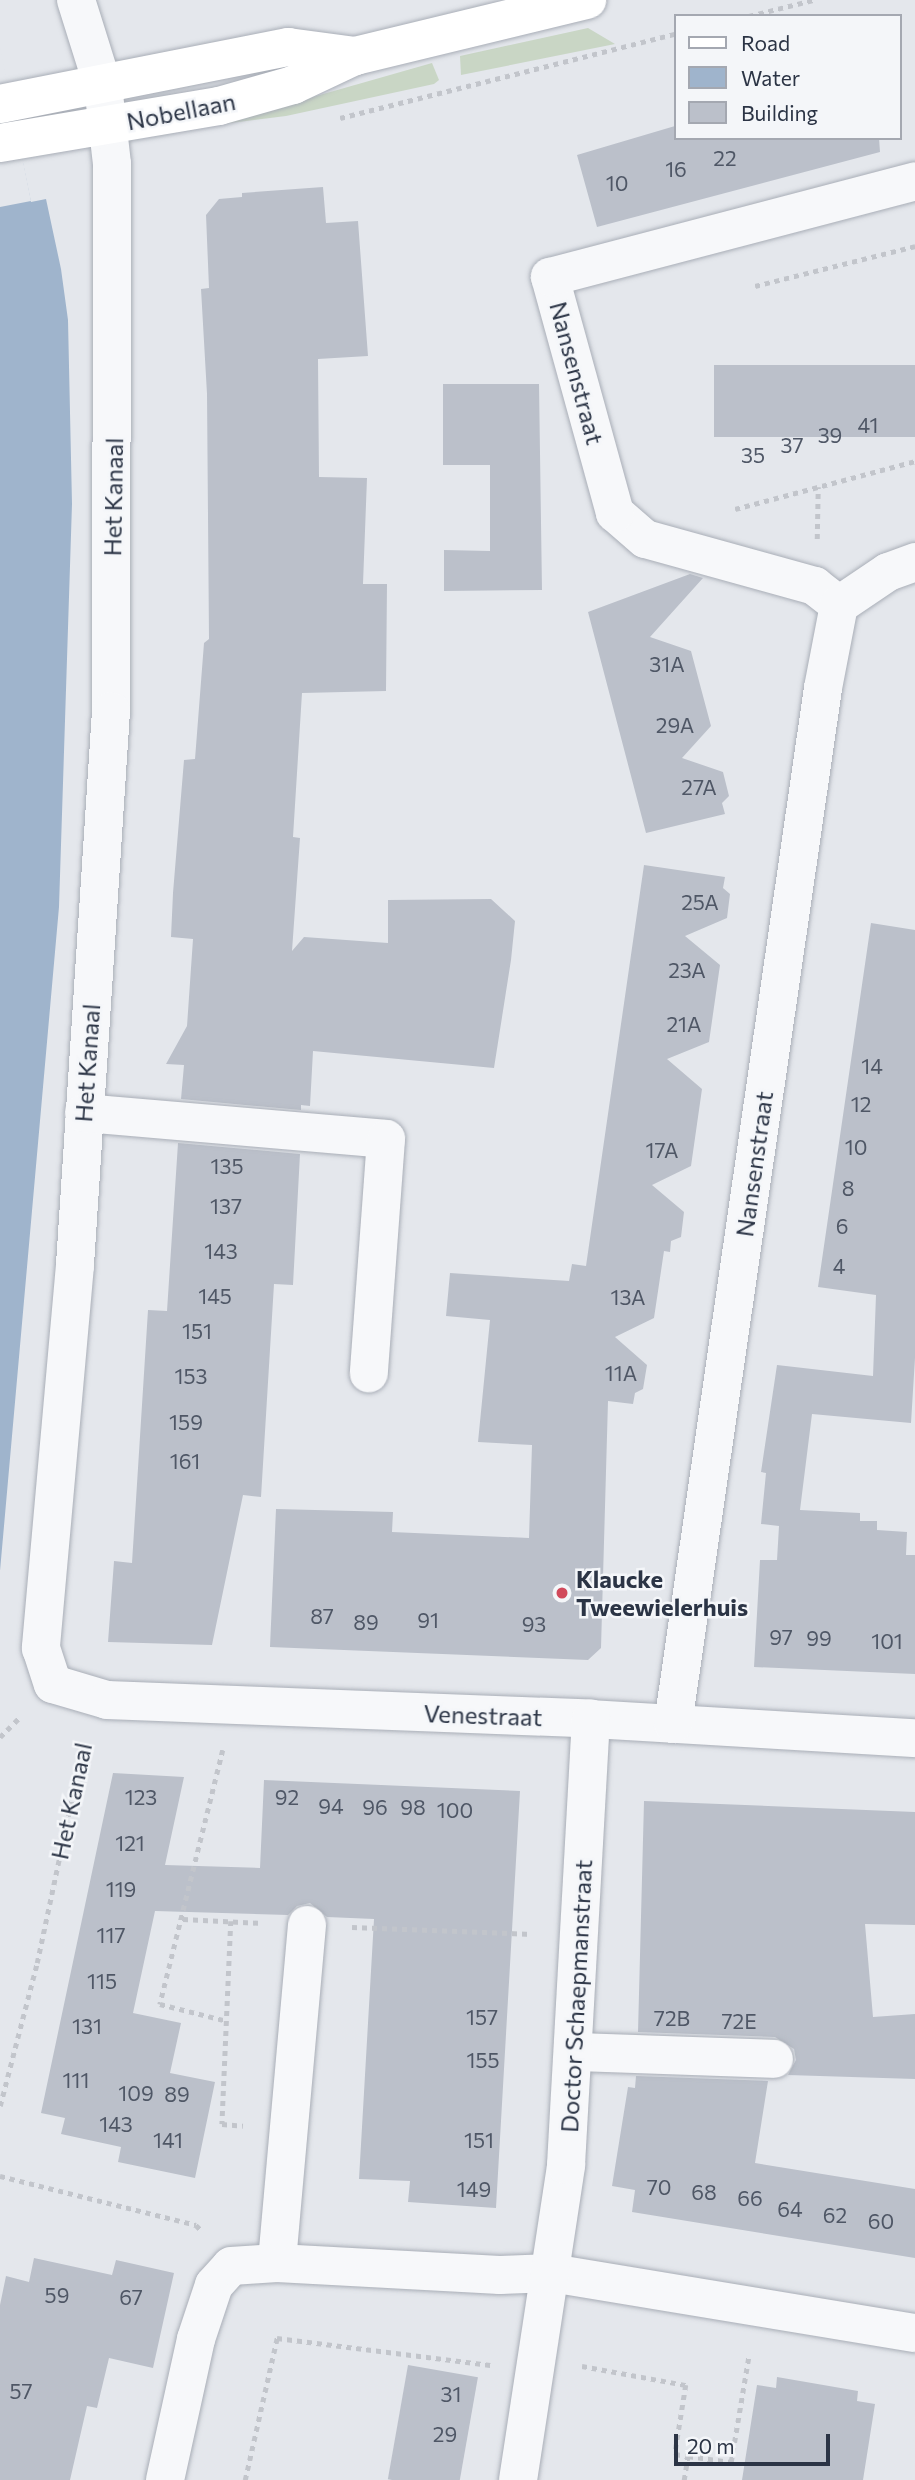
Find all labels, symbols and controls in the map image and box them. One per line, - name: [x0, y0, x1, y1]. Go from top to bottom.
- legend: [674, 14, 901, 140]
- text: Road: [741, 30, 790, 55]
- text: Water: [741, 65, 800, 90]
- street label: Nobellaan: [124, 86, 238, 136]
- text: Building: [741, 100, 818, 125]
- house number: 22: [713, 145, 737, 171]
- house number: 16: [665, 156, 687, 182]
- house number: 10: [606, 170, 628, 196]
- street label: Nansenstraat: [544, 298, 610, 448]
- house number: 41: [858, 412, 878, 438]
- house number: 39: [818, 422, 842, 448]
- house number: 37: [781, 432, 803, 458]
- street label: Het Kanaal: [98, 437, 128, 557]
- house number: 35: [741, 442, 765, 468]
- house number: 31A: [649, 651, 685, 677]
- house number: 29A: [656, 712, 694, 738]
- house number: 27A: [681, 774, 717, 800]
- house number: 25A: [681, 889, 719, 915]
- house number: 23A: [668, 957, 706, 983]
- street label: Het Kanaal: [69, 1003, 105, 1123]
- house number: 21A: [666, 1011, 702, 1037]
- house number: 14: [861, 1053, 883, 1079]
- street label: Nansenstraat: [730, 1089, 778, 1239]
- house number: 12: [851, 1091, 871, 1117]
- house number: 10: [845, 1134, 867, 1160]
- house number: 17A: [646, 1137, 678, 1163]
- house number: 135: [210, 1153, 244, 1179]
- house number: 8: [842, 1175, 854, 1201]
- house number: 137: [210, 1193, 242, 1219]
- house number: 6: [836, 1213, 848, 1239]
- house number: 143: [204, 1238, 238, 1264]
- house number: 4: [833, 1253, 845, 1279]
- house number: 145: [198, 1283, 232, 1309]
- house number: 13A: [611, 1284, 645, 1310]
- house number: 151: [182, 1318, 212, 1344]
- house number: 11A: [605, 1360, 637, 1386]
- house number: 153: [174, 1363, 208, 1389]
- house number: 159: [169, 1409, 203, 1435]
- house number: 161: [170, 1448, 200, 1474]
- place label: Klaucke Tweewielerhuis: [576, 1565, 748, 1621]
- marker: Klaucke Tweewielerhuis: [554, 1585, 570, 1601]
- house number: 87: [310, 1603, 334, 1629]
- house number: 91: [417, 1607, 439, 1633]
- house number: 89: [353, 1609, 379, 1635]
- house number: 93: [522, 1611, 546, 1637]
- house number: 97: [769, 1624, 793, 1650]
- house number: 99: [806, 1625, 832, 1651]
- house number: 101: [871, 1628, 903, 1654]
- street label: Venestraat: [423, 1699, 543, 1731]
- street label: Het Kanaal: [45, 1740, 97, 1862]
- house number: 123: [125, 1784, 157, 1810]
- house number: 92: [275, 1784, 299, 1810]
- house number: 94: [318, 1793, 344, 1819]
- house number: 96: [362, 1794, 388, 1820]
- house number: 98: [400, 1794, 426, 1820]
- house number: 100: [437, 1797, 473, 1823]
- house number: 121: [115, 1830, 145, 1856]
- street label: Doctor Schaepmanstraat: [554, 1859, 598, 2133]
- house number: 119: [106, 1876, 136, 1902]
- house number: 117: [96, 1922, 126, 1948]
- house number: 115: [87, 1968, 117, 1994]
- house number: 157: [466, 2004, 498, 2030]
- house number: 72B: [654, 2005, 690, 2031]
- house number: 72E: [721, 2008, 757, 2034]
- house number: 131: [72, 2013, 102, 2039]
- house number: 155: [466, 2047, 500, 2073]
- house number: 111: [63, 2067, 89, 2093]
- house number: 109: [118, 2080, 154, 2106]
- house number: 89: [164, 2081, 190, 2107]
- house number: 143: [99, 2111, 133, 2137]
- house number: 141: [153, 2127, 183, 2153]
- house number: 151: [464, 2127, 494, 2153]
- house number: 70: [647, 2174, 671, 2200]
- house number: 149: [457, 2176, 491, 2202]
- house number: 68: [691, 2179, 717, 2205]
- house number: 66: [737, 2185, 763, 2211]
- house number: 64: [777, 2196, 803, 2222]
- house number: 62: [823, 2202, 847, 2228]
- house number: 60: [868, 2208, 894, 2234]
- house number: 59: [45, 2282, 69, 2308]
- house number: 67: [119, 2284, 143, 2310]
- house number: 57: [9, 2378, 33, 2404]
- house number: 31: [441, 2381, 461, 2407]
- scale bar: [677, 2420, 833, 2464]
- house number: 29: [433, 2421, 457, 2447]
- text: 20 m: [687, 2433, 735, 2458]

